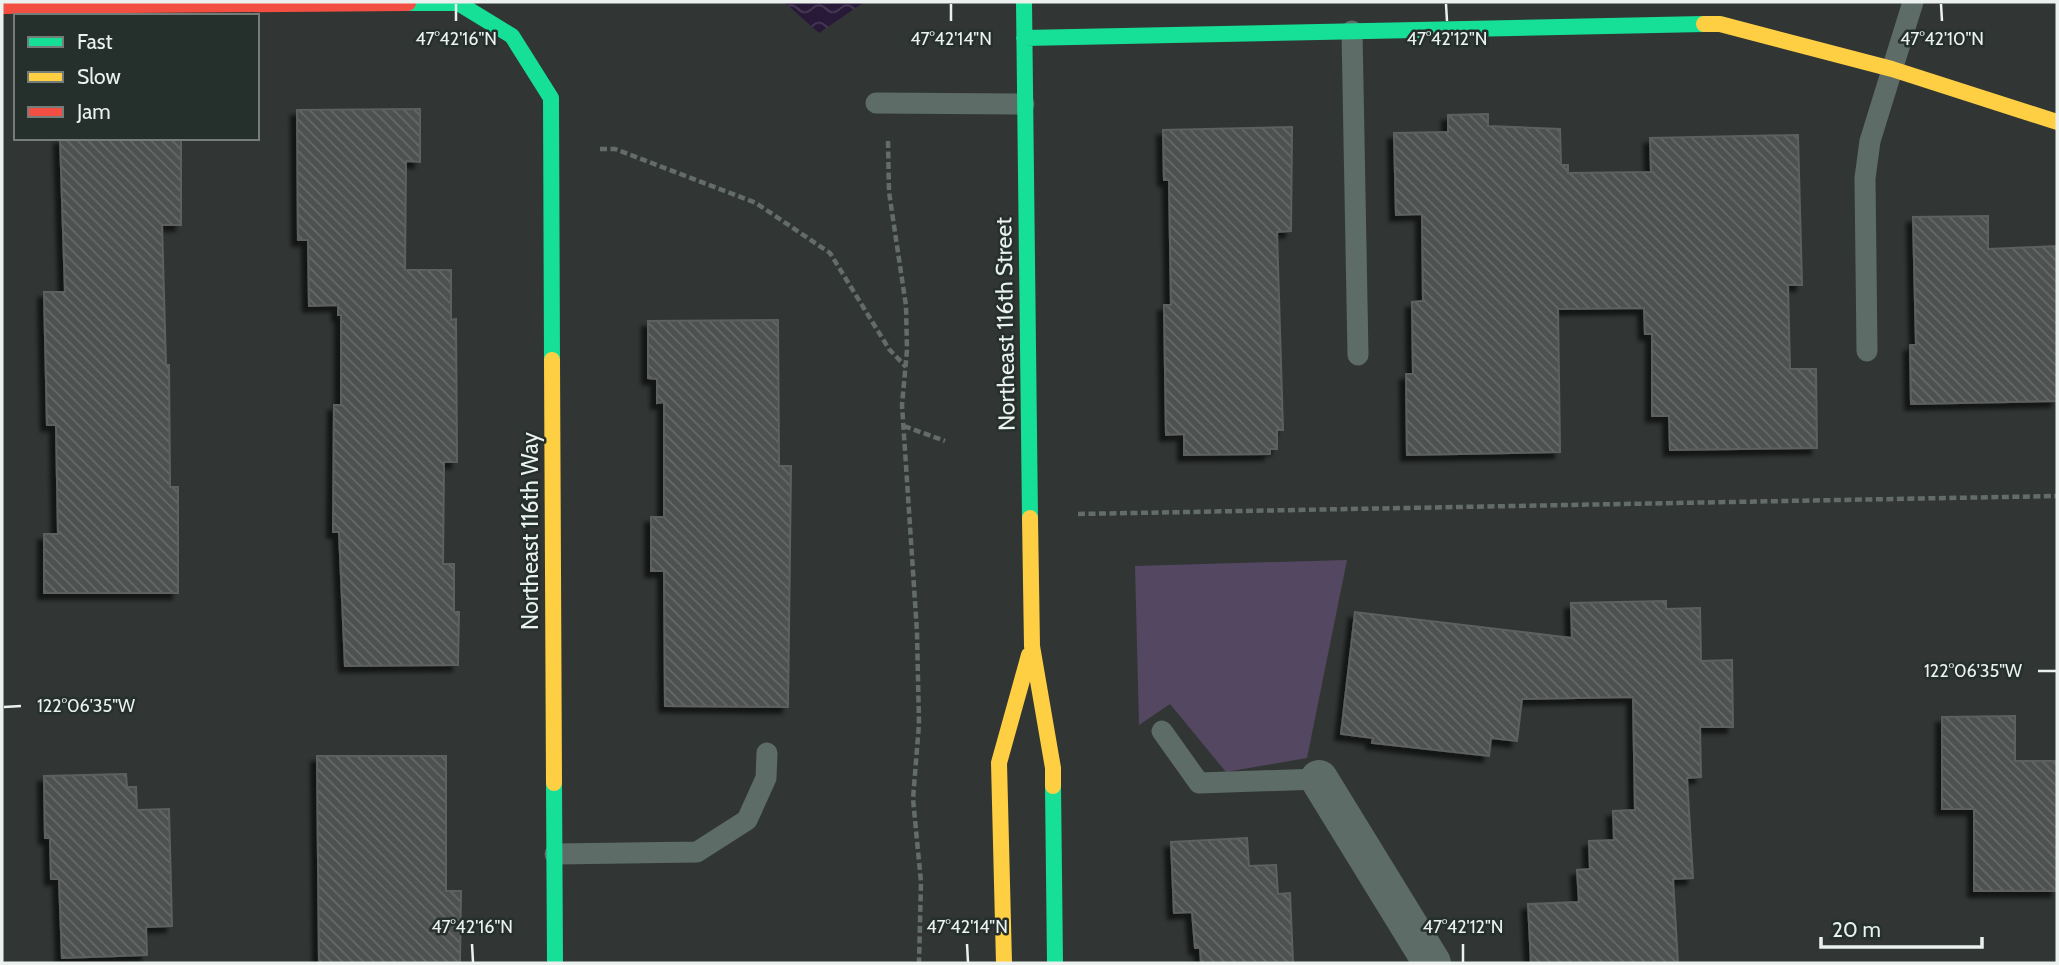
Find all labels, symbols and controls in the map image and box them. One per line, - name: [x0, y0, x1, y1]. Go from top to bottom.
- legend: [14, 14, 259, 140]
- text: 47°42'16"N: [415, 28, 497, 50]
- text: 47°42'14"N: [910, 28, 992, 50]
- text: 47°42'12"N: [1407, 28, 1487, 50]
- text: 47°42'10"N: [1900, 28, 1984, 50]
- text: Fast: [77, 29, 113, 54]
- text: Slow: [77, 64, 121, 89]
- text: Jam: [76, 99, 111, 124]
- street label: Northeast 116th Street: [989, 217, 1021, 431]
- street label: Northeast 116th Way: [516, 432, 544, 630]
- text: 122°06'35"W: [1924, 660, 2022, 682]
- text: 122°06'35"W: [37, 695, 135, 717]
- scale bar: [1821, 906, 1982, 950]
- text: 47°42'16"N: [431, 916, 513, 938]
- text: 47°42'14"N: [926, 916, 1008, 938]
- text: 47°42'12"N: [1423, 916, 1503, 938]
- text: 20 m: [1832, 917, 1881, 942]

